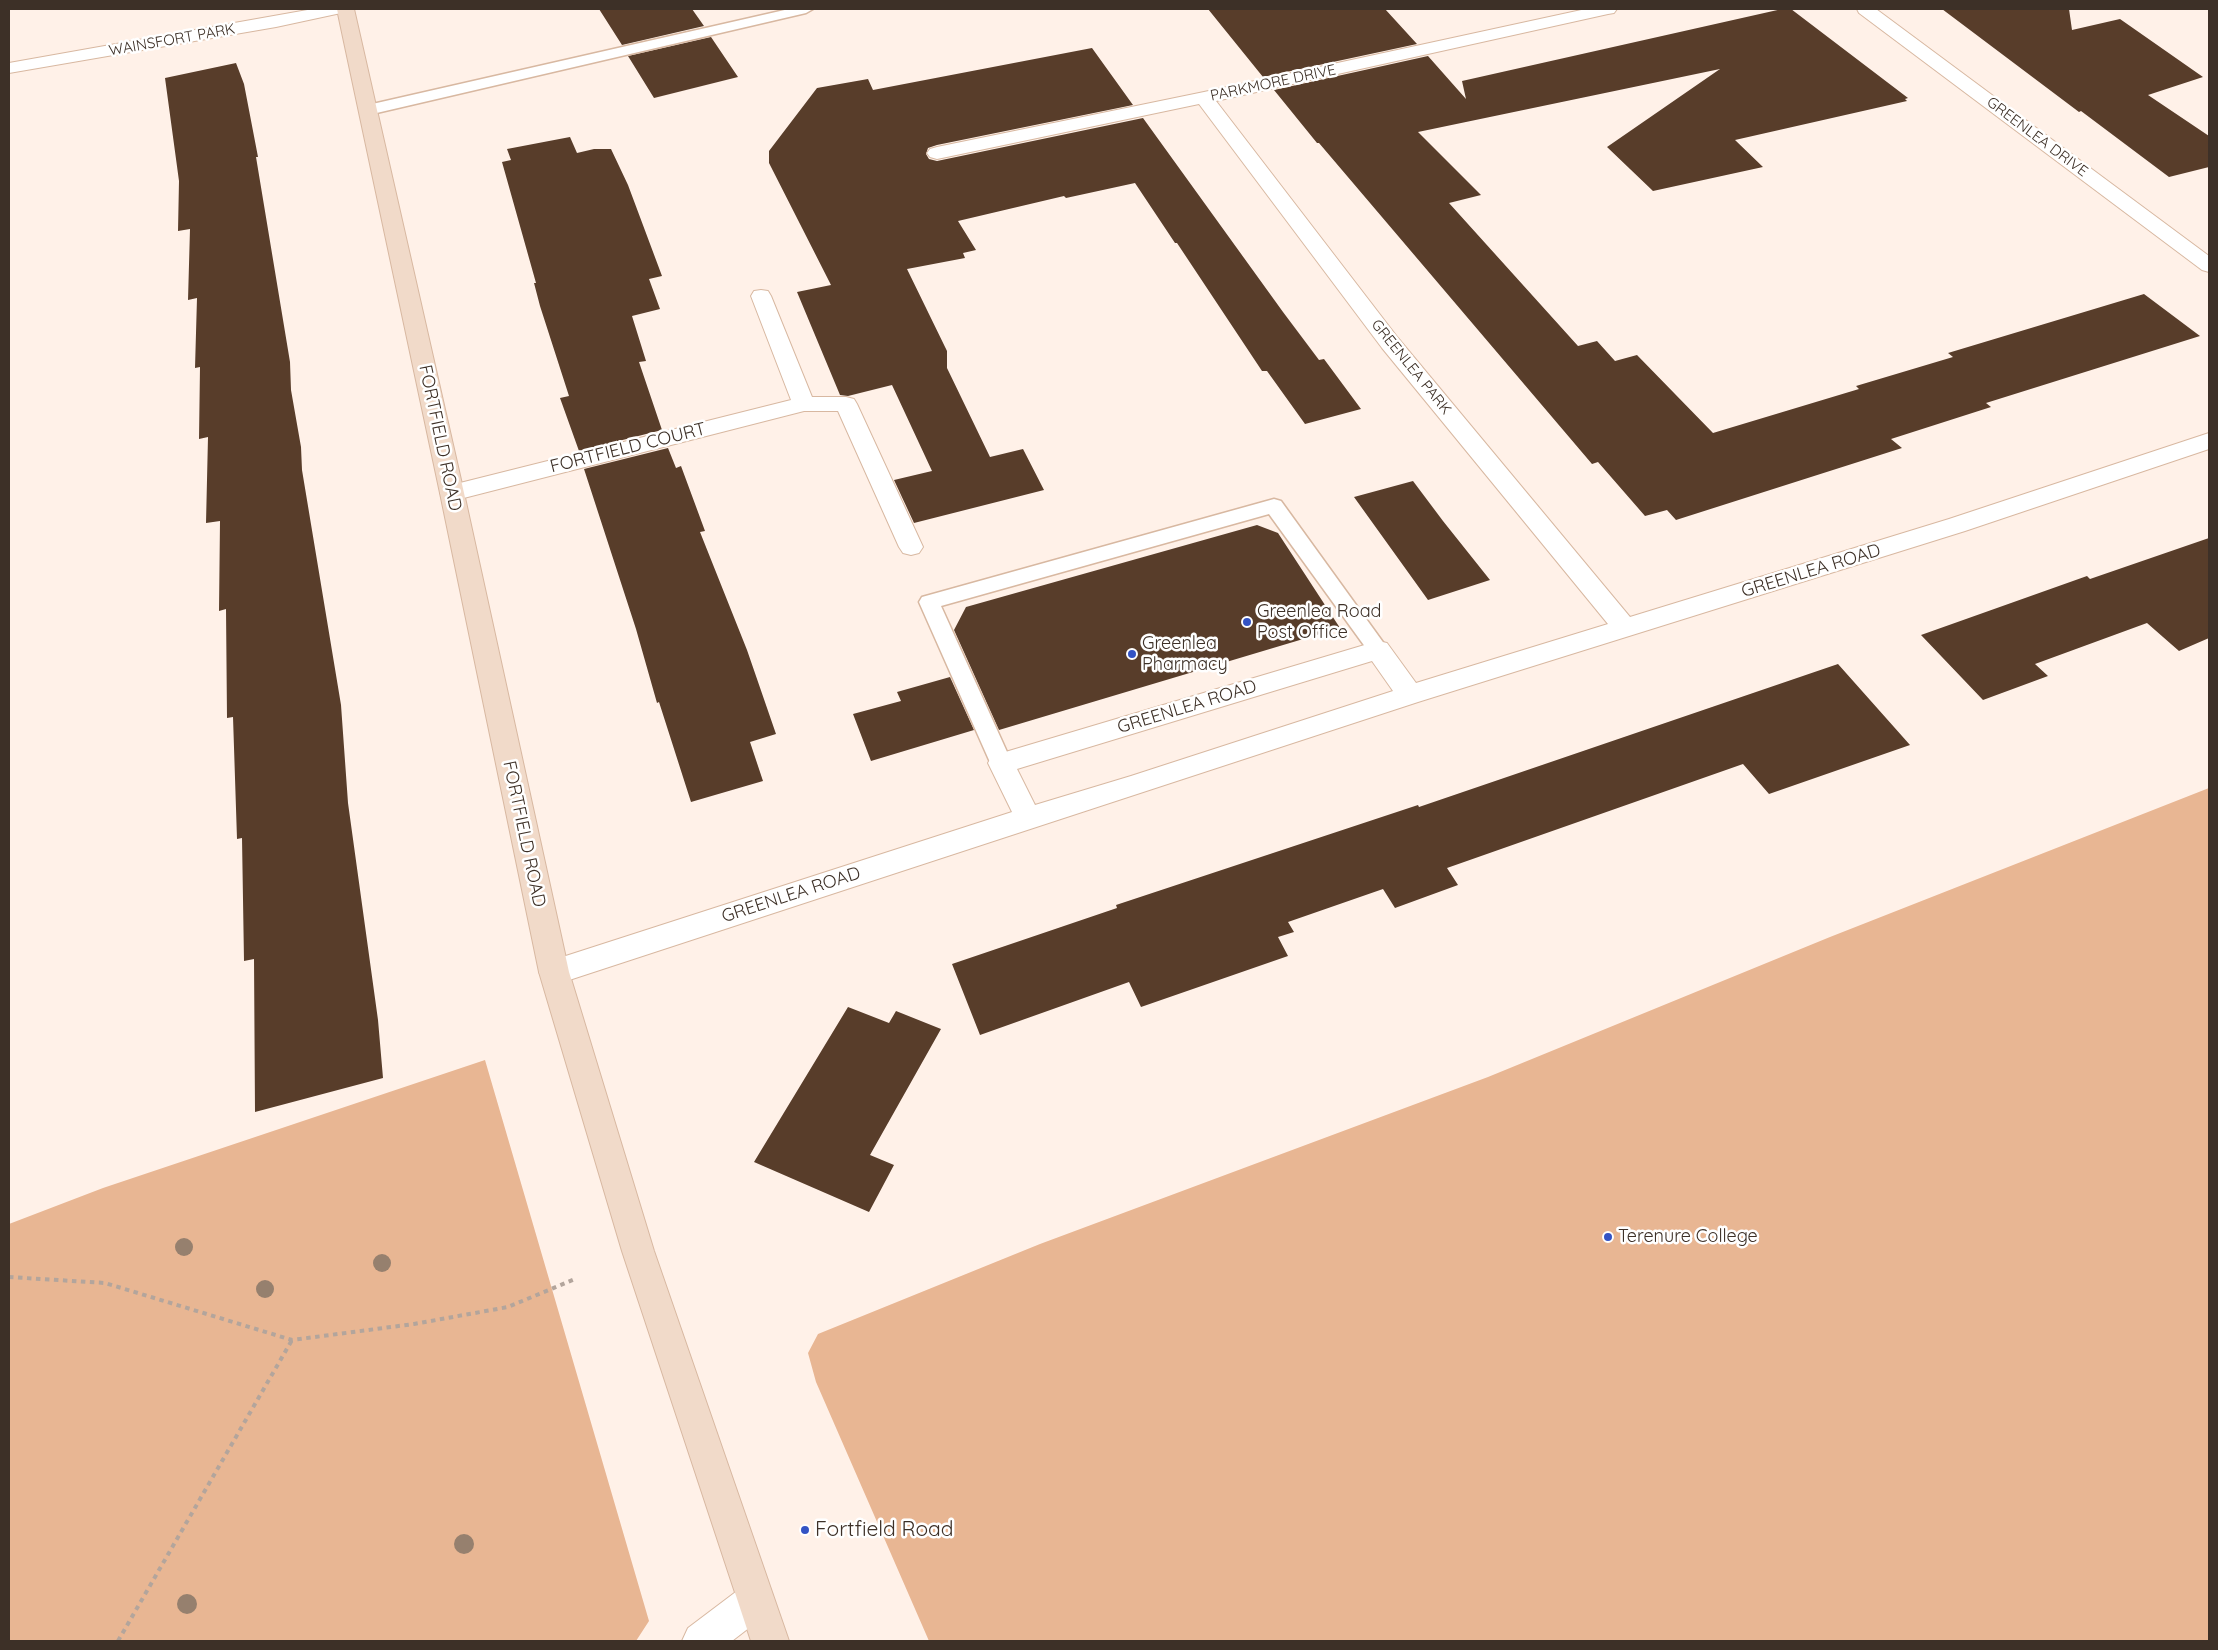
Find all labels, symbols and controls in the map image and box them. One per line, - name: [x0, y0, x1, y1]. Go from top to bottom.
- street label: WAINSFORT PARK: [107, 20, 237, 60]
- street label: PARKMORE DRIVE: [1209, 61, 1337, 105]
- street label: GREENLEA DRIVE: [1983, 93, 2091, 181]
- street label: GREENLEA PARK: [1367, 316, 1455, 418]
- street label: FORTFIELD ROAD: [414, 363, 466, 513]
- street label: FORTFIELD COURT: [548, 418, 708, 478]
- street label: GREENLEA ROAD: [1739, 540, 1883, 602]
- place label: Greenlea Road Post Office: [1257, 601, 1381, 644]
- marker: Greenlea Road Post Office: [1241, 616, 1253, 628]
- place label: Greenlea Pharmacy: [1142, 633, 1228, 676]
- marker: Greenlea Pharmacy: [1126, 648, 1138, 660]
- street label: GREENLEA ROAD: [1115, 676, 1259, 738]
- street label: FORTFIELD ROAD: [498, 759, 550, 909]
- street label: GREENLEA ROAD: [719, 862, 863, 928]
- place label: Terenure College: [1618, 1226, 1758, 1248]
- marker: Terenure College: [1602, 1231, 1614, 1243]
- place label: Fortfield Road: [815, 1517, 954, 1543]
- marker: Fortfield Road: [799, 1524, 811, 1536]

